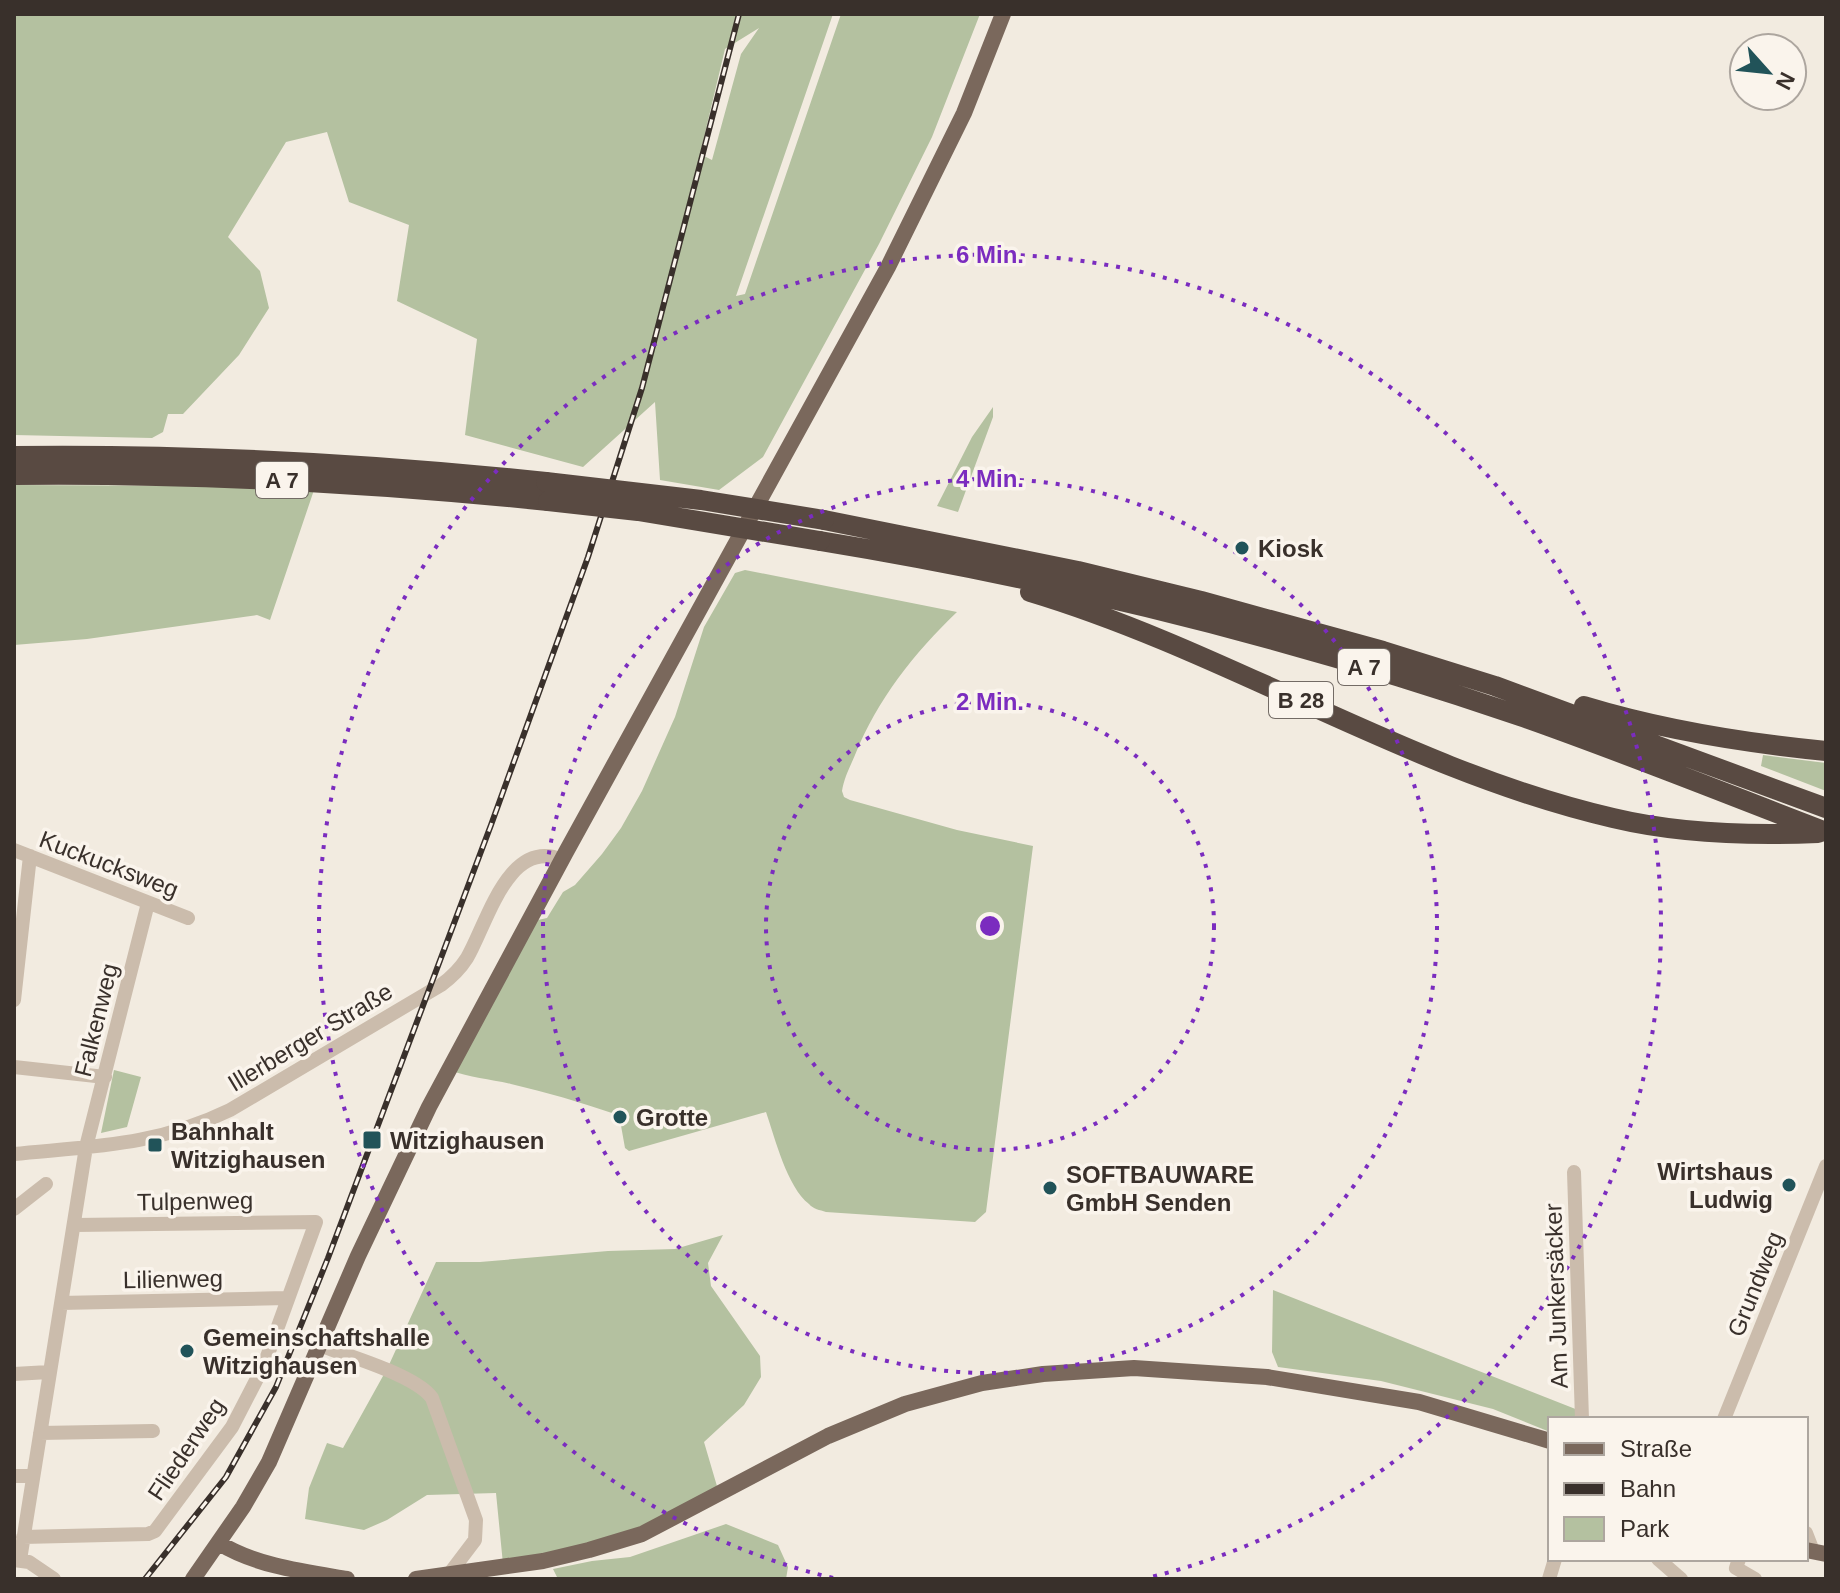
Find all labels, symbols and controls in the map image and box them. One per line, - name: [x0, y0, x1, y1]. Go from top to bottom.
- north arrow: [1728, 32, 1808, 112]
- text: N: [1771, 68, 1800, 94]
- text: 6 Min.: [956, 241, 1024, 268]
- road number: A 7: [256, 462, 308, 498]
- text: 4 Min.: [956, 465, 1024, 492]
- place label: Kiosk: [1258, 535, 1324, 562]
- marker: Kiosk: [1233, 539, 1251, 557]
- road number: A 7: [1338, 649, 1390, 685]
- road number: B 28: [1269, 682, 1333, 718]
- text: 2 Min.: [956, 688, 1024, 715]
- street label: Kuckucksweg: [36, 825, 182, 903]
- centre of rings: [976, 912, 1004, 940]
- street label: Falkenweg: [69, 960, 123, 1080]
- street label: Illerberger Straße: [223, 977, 397, 1097]
- place label: Grotte: [636, 1104, 708, 1131]
- marker: Grotte: [611, 1108, 629, 1126]
- place label: Bahnhalt Witzighausen: [171, 1118, 325, 1173]
- place label: Witzighausen: [390, 1127, 544, 1154]
- marker: Witzighausen: [361, 1129, 383, 1151]
- marker: Bahnhalt Witzighausen: [146, 1136, 164, 1154]
- place label: Wirtshaus Ludwig: [1657, 1158, 1773, 1213]
- place label: SOFTBAUWARE GmbH Senden: [1066, 1161, 1254, 1216]
- marker: Wirtshaus Ludwig: [1780, 1176, 1798, 1194]
- marker: SOFTBAUWARE GmbH Senden: [1041, 1179, 1059, 1197]
- street label: Tulpenweg: [137, 1186, 253, 1216]
- street label: Am Junkersäcker: [1539, 1203, 1573, 1389]
- street label: Grundweg: [1722, 1228, 1788, 1340]
- street label: Lilienweg: [123, 1265, 223, 1293]
- place label: Gemeinschaftshalle Witzighausen: [203, 1324, 430, 1379]
- marker: Gemeinschaftshalle Witzighausen: [178, 1342, 196, 1360]
- street label: Fliederweg: [142, 1393, 230, 1505]
- legend: [1548, 1417, 1808, 1561]
- text: Straße: [1620, 1435, 1692, 1462]
- text: Bahn: [1620, 1475, 1676, 1502]
- text: Park: [1620, 1515, 1670, 1542]

